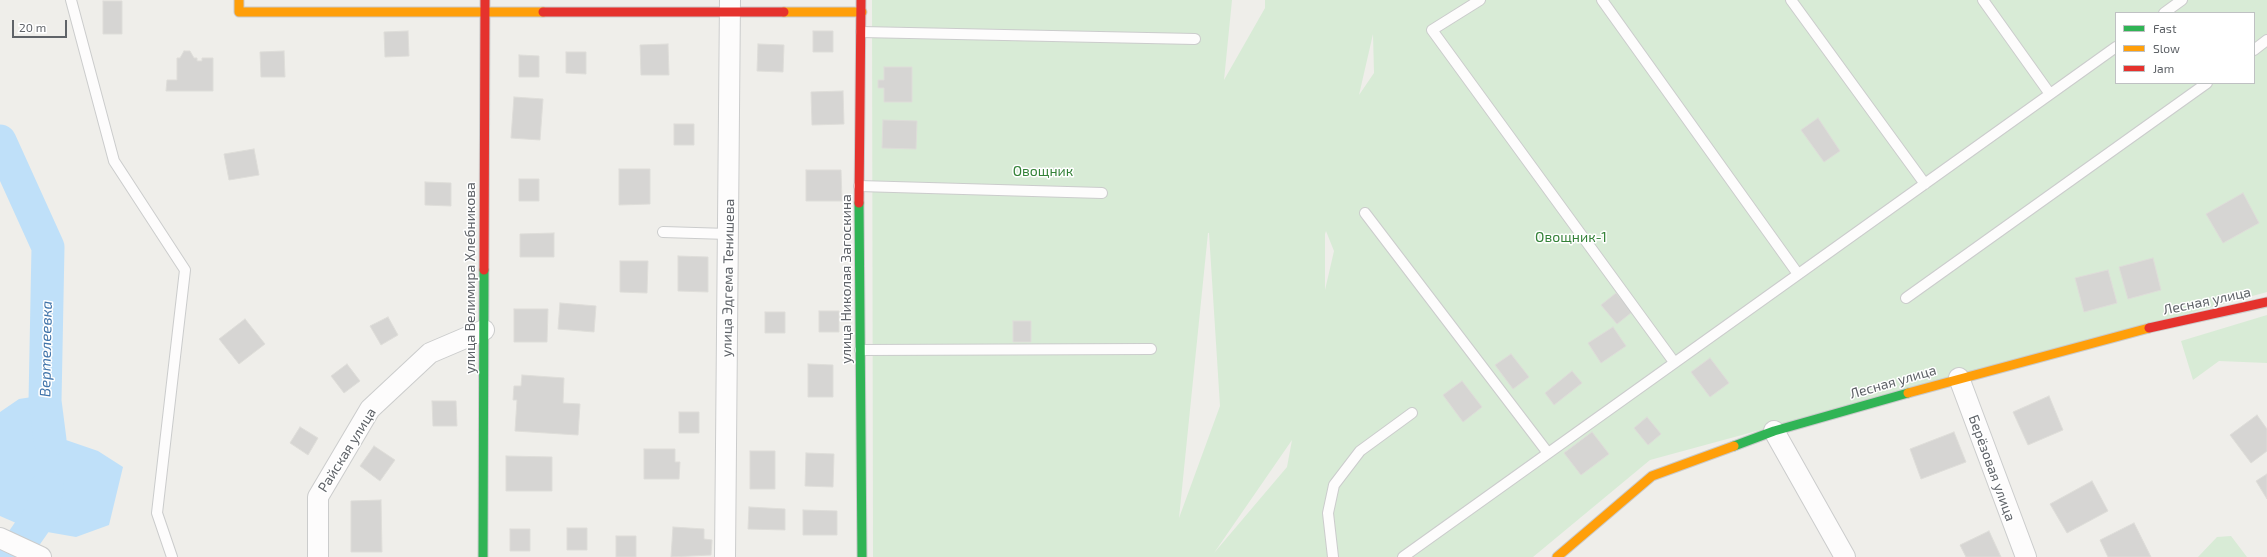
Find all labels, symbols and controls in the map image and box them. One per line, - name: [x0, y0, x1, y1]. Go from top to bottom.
- scale bar: [14, 12, 69, 38]
- legend: [2115, 12, 2255, 84]
- text: 20 m: [19, 20, 46, 34]
- text: Fast: [2153, 21, 2176, 35]
- text: Slow: [2153, 41, 2180, 55]
- text: Jam: [2153, 61, 2174, 75]
- park label: Овощник: [1013, 163, 1073, 179]
- street label: улица Велимира Хлебникова: [462, 182, 478, 374]
- street label: улица Николая Загоскина: [838, 194, 854, 364]
- street label: улица Эдгема Тенишева: [718, 199, 738, 357]
- park label: Овощник-1: [1535, 229, 1607, 245]
- street label: Лесная улица: [2162, 284, 2252, 318]
- water label: Вертелеевка: [36, 301, 56, 397]
- street label: Лесная улица: [1848, 362, 1938, 402]
- street label: Райская улица: [314, 405, 380, 495]
- street label: Берёзовая улица: [1965, 413, 2019, 523]

